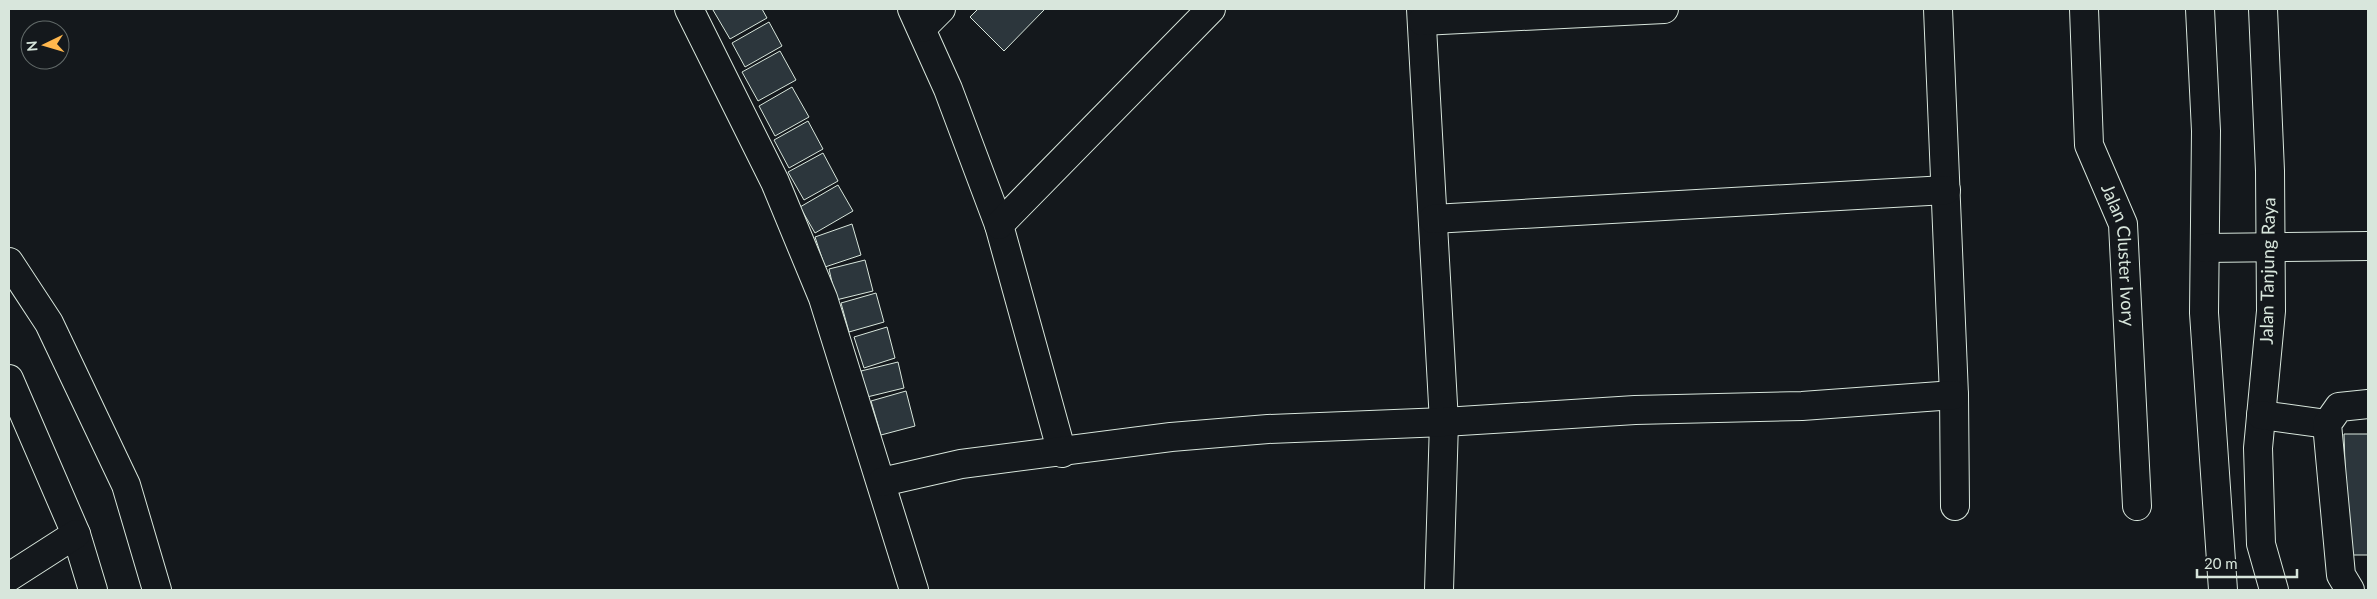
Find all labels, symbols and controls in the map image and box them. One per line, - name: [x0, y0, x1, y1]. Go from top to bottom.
- north arrow: [20, 20, 70, 70]
- text: N: [23, 40, 40, 52]
- street label: Jalan Cluster Ivory: [2097, 180, 2140, 327]
- street label: Jalan Tanjung Raya: [2255, 197, 2279, 345]
- scale bar: [2197, 546, 2297, 578]
- text: 20 m: [2204, 554, 2238, 572]

